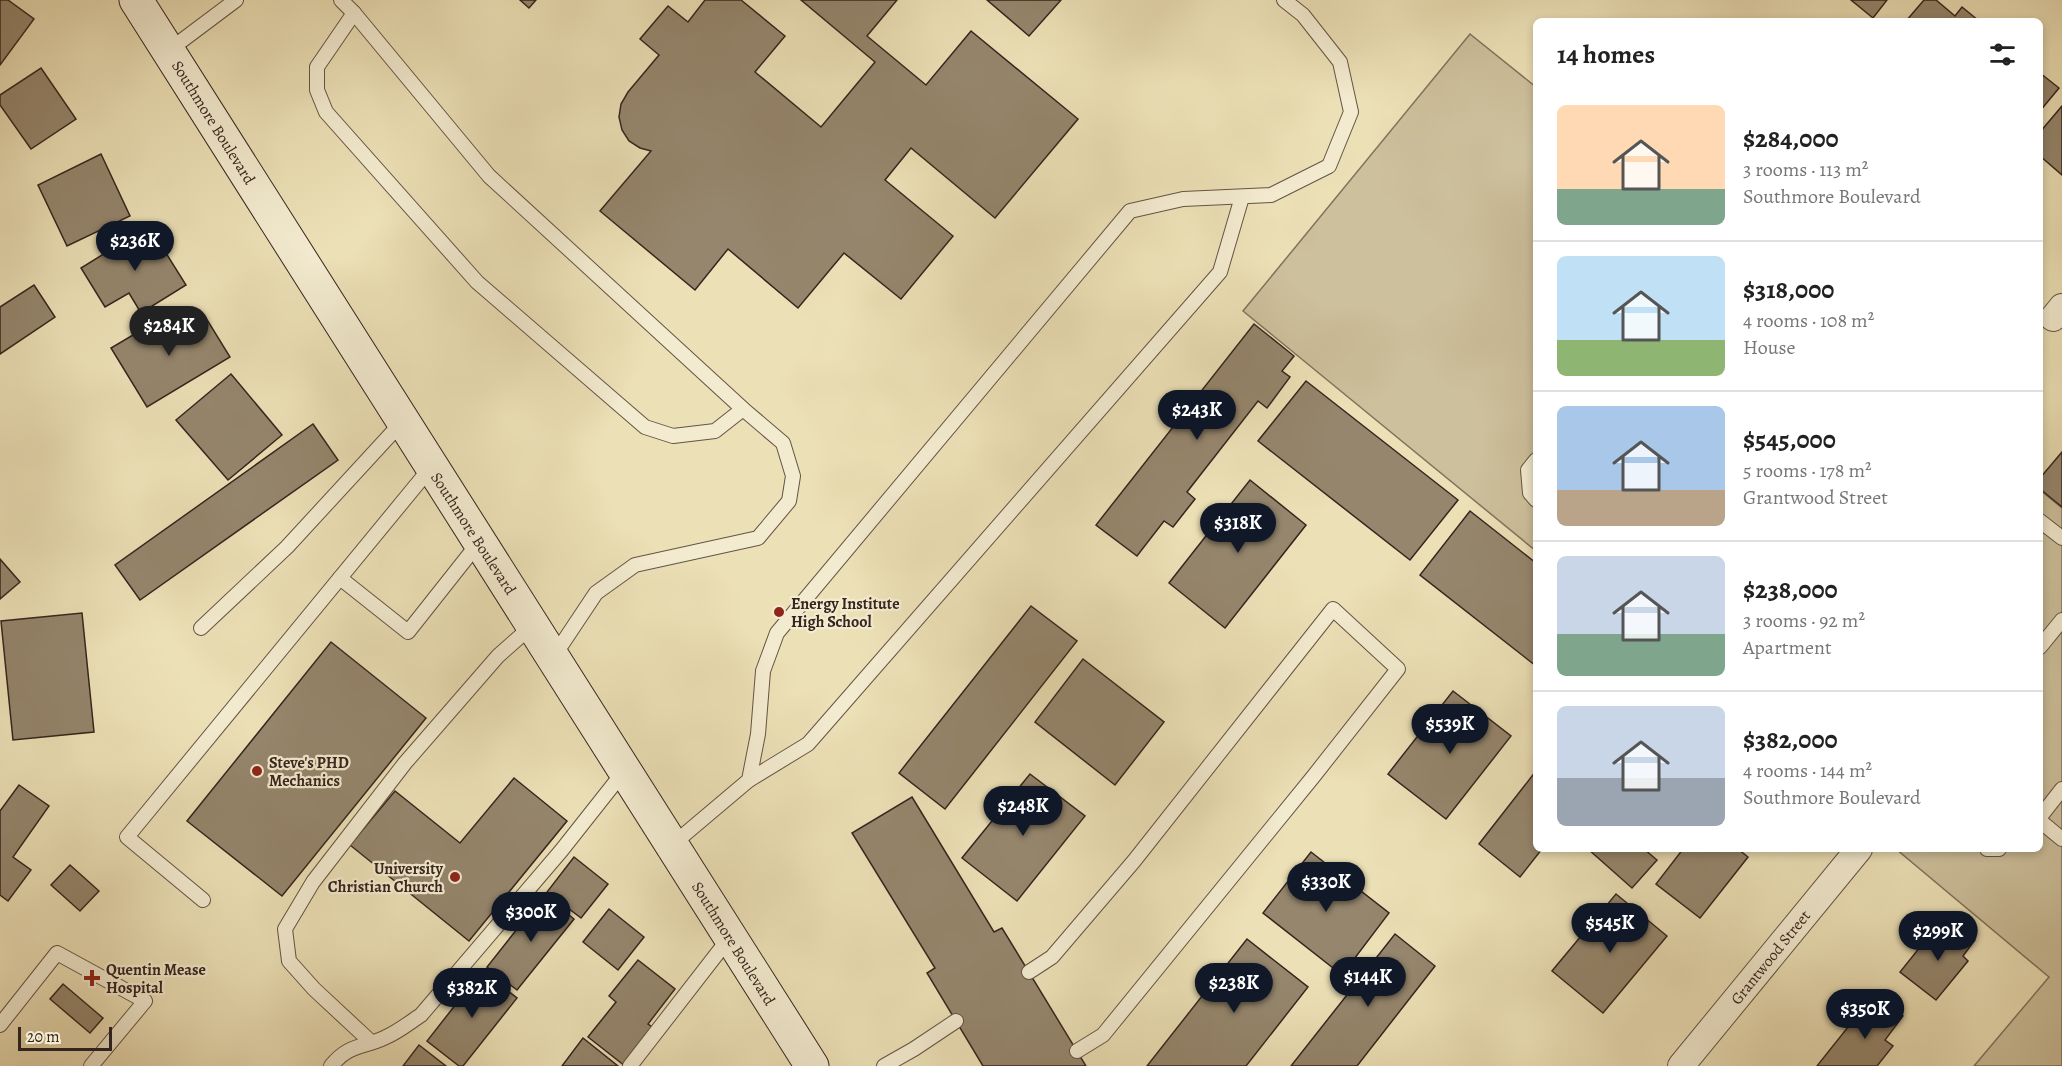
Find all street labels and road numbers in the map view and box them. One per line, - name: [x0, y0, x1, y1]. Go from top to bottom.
- street label: Southmore Boulevard: [166, 56, 260, 189]
- street label: Southmore Boulevard: [425, 468, 521, 599]
- street label: Southmore Boulevard: [686, 877, 780, 1010]
- street label: Grantwood Street: [1726, 906, 1816, 1010]

